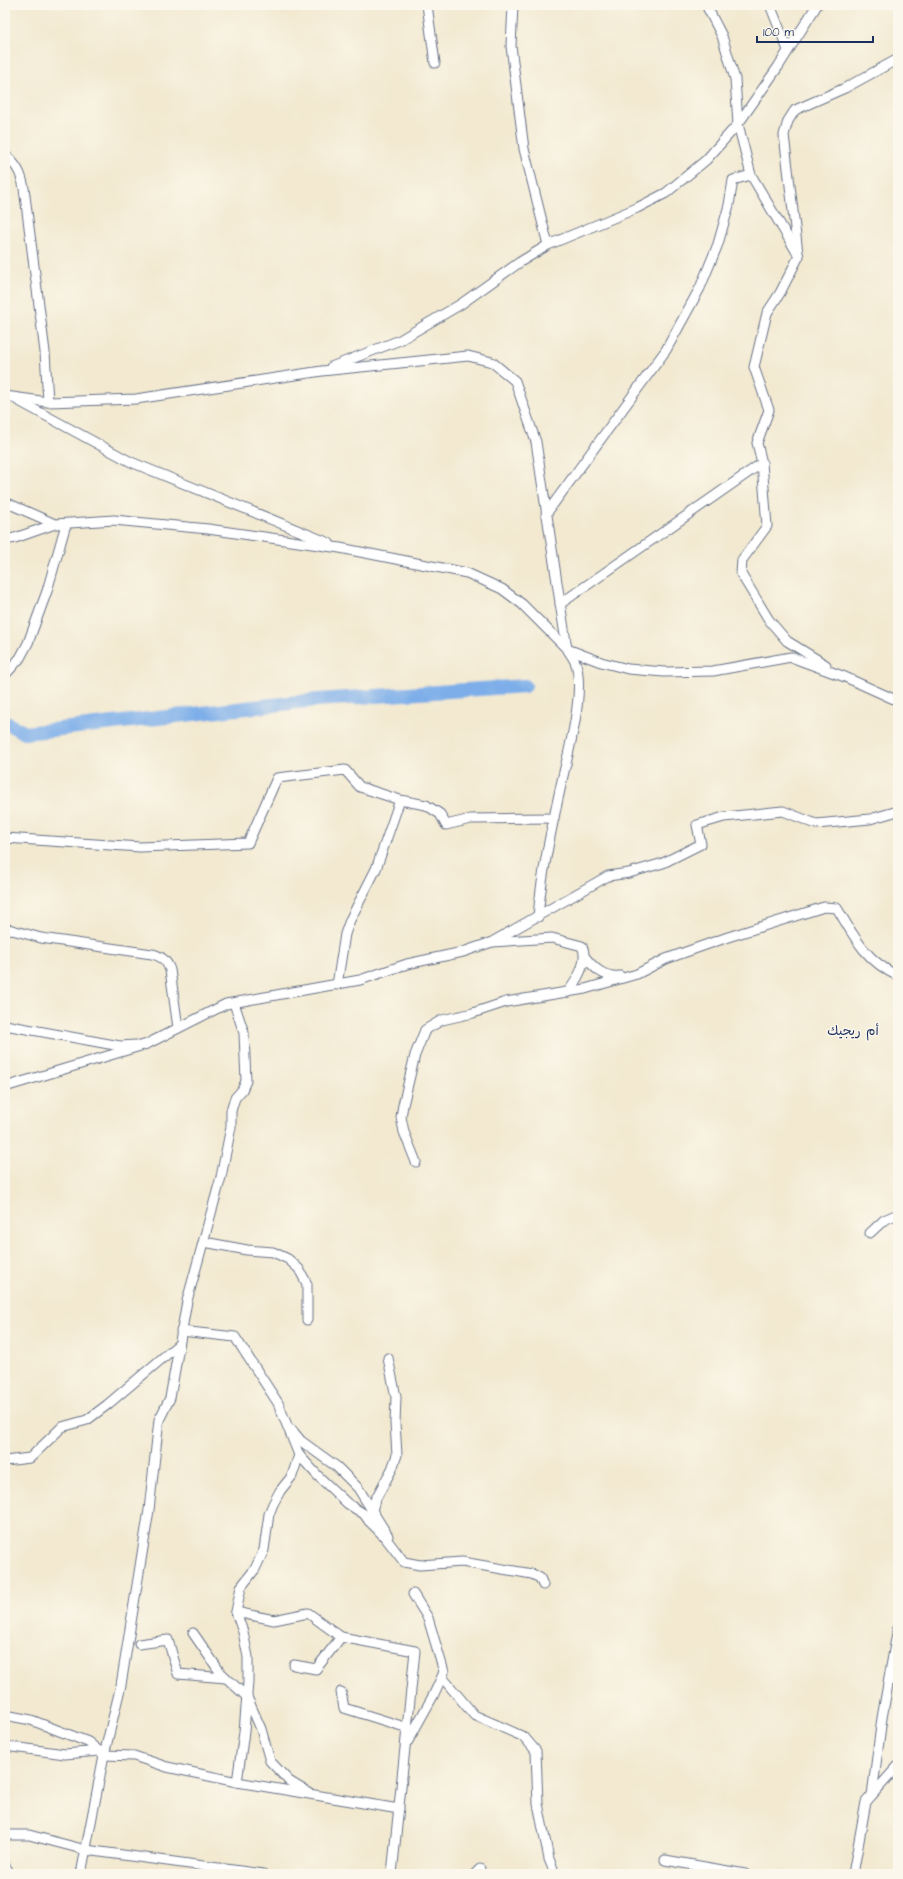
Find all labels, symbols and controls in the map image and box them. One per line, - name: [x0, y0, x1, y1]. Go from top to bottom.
- scale bar: [757, 18, 873, 44]
- text: 100 m: [763, 24, 794, 41]
- district label: أم ريجيك: [827, 1022, 879, 1041]

